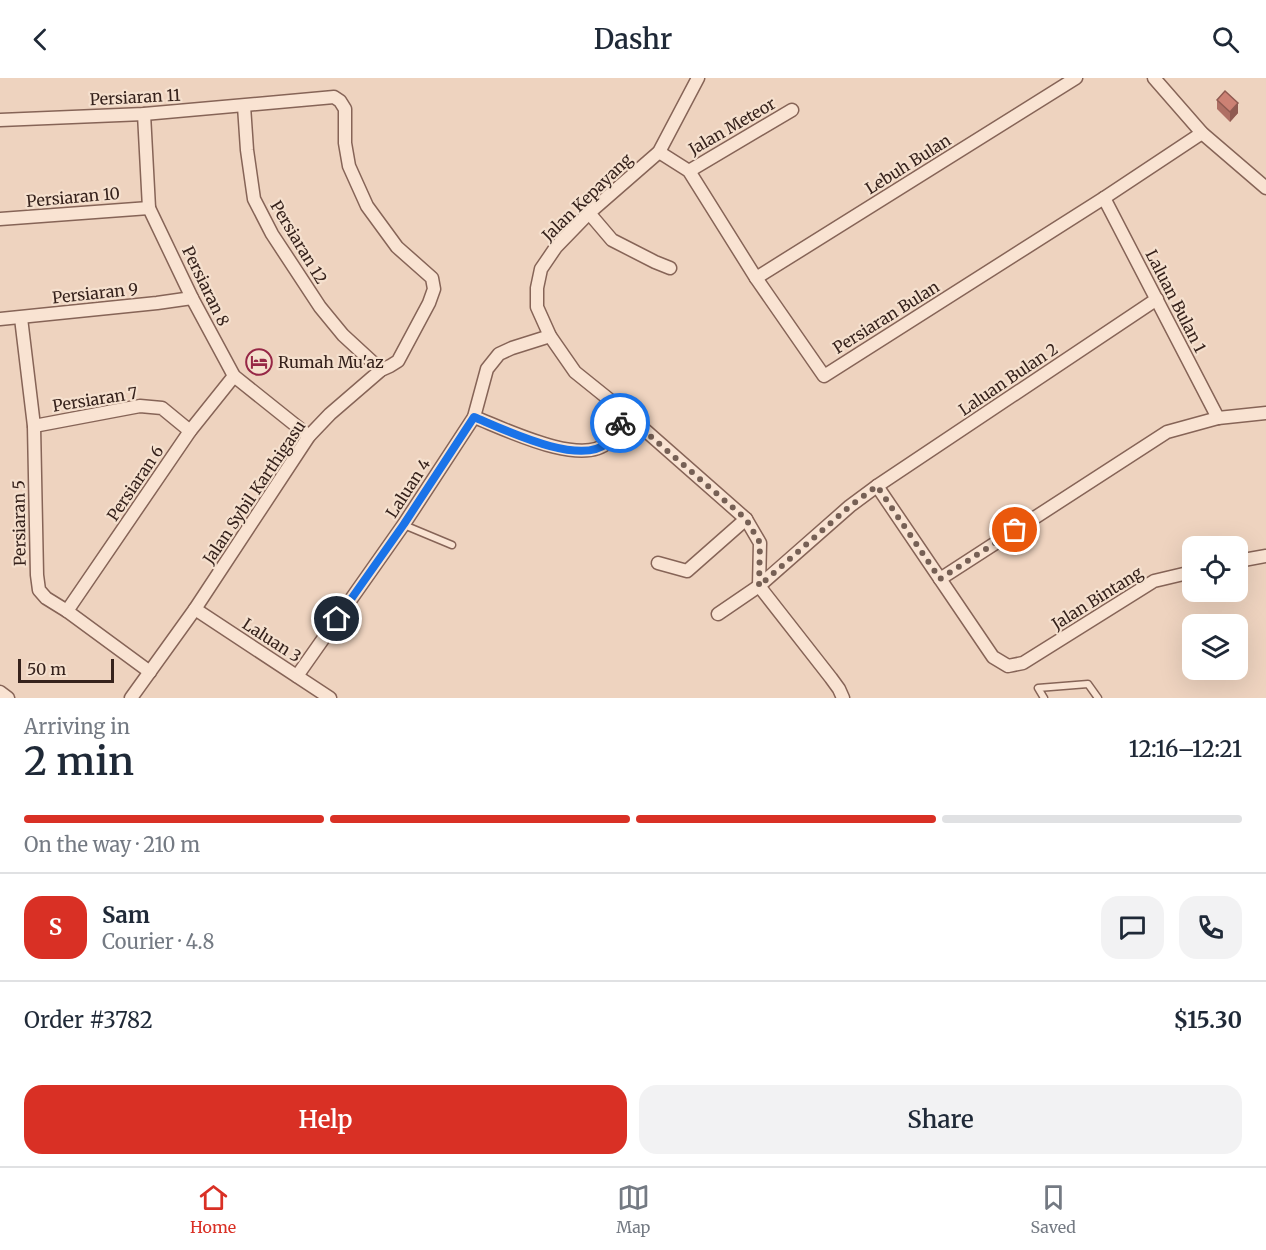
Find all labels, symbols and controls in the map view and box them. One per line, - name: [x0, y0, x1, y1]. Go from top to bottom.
- text: Dashr: [594, 22, 672, 56]
- icon: back: [24, 23, 57, 56]
- icon: search: [1209, 23, 1242, 56]
- street label: Persiaran 11: [89, 85, 181, 109]
- street label: Jalan Meteor: [684, 93, 779, 159]
- street label: Lebuh Bulan: [862, 130, 955, 198]
- street label: Jalan Kepayang: [537, 149, 636, 246]
- street label: Persiaran 10: [25, 183, 121, 211]
- street label: Persiaran 12: [266, 197, 332, 287]
- street label: Persiaran 8: [178, 243, 234, 329]
- street label: Laluan Bulan 1: [1141, 246, 1211, 356]
- street label: Persiaran Bulan: [829, 276, 943, 358]
- street label: Persiaran 9: [51, 279, 139, 307]
- street label: Laluan Bulan 2: [955, 339, 1061, 419]
- hotel icon: Rumah Mu'az: [244, 347, 274, 377]
- place label: Rumah Mu'az: [278, 352, 384, 372]
- street label: Persiaran 7: [51, 382, 139, 416]
- courier: [590, 393, 650, 453]
- icon: bike: [604, 407, 637, 440]
- street label: Jalan Sybil Karthigasu: [198, 416, 310, 568]
- street label: Persiaran 6: [103, 441, 168, 524]
- street label: Laluan 4: [381, 454, 435, 521]
- street label: Persiaran 5: [8, 480, 30, 566]
- pin: [989, 504, 1040, 555]
- icon: bag: [998, 513, 1031, 546]
- map controls: [1182, 536, 1248, 680]
- button: locate: [1182, 536, 1248, 602]
- street label: Jalan Bintang: [1047, 562, 1146, 634]
- pin: [311, 593, 362, 644]
- icon: home: [320, 602, 353, 635]
- street label: Laluan 3: [239, 614, 305, 666]
- button: layers: [1182, 614, 1248, 680]
- scale bar: [18, 656, 114, 684]
- text: 50 m: [27, 659, 66, 679]
- text: Arriving in: [24, 714, 130, 739]
- text: 12:16–12:21: [1129, 735, 1242, 763]
- text: 2 min: [24, 737, 134, 786]
- text: On the way · 210 m: [24, 832, 200, 857]
- button: chat: [1101, 896, 1164, 959]
- button: phone: [1179, 896, 1242, 959]
- text: Sam: [102, 901, 150, 929]
- text: S: [49, 913, 62, 941]
- text: Courier · 4.8: [102, 929, 214, 954]
- text: Order #3782: [24, 1006, 153, 1034]
- text: $15.30: [1173, 1006, 1242, 1034]
- button: Help: [24, 1085, 627, 1154]
- button: Share: [639, 1085, 1242, 1154]
- tab: Home: [190, 1181, 236, 1237]
- tab: Map: [616, 1181, 650, 1237]
- tab: Saved: [1031, 1181, 1076, 1237]

